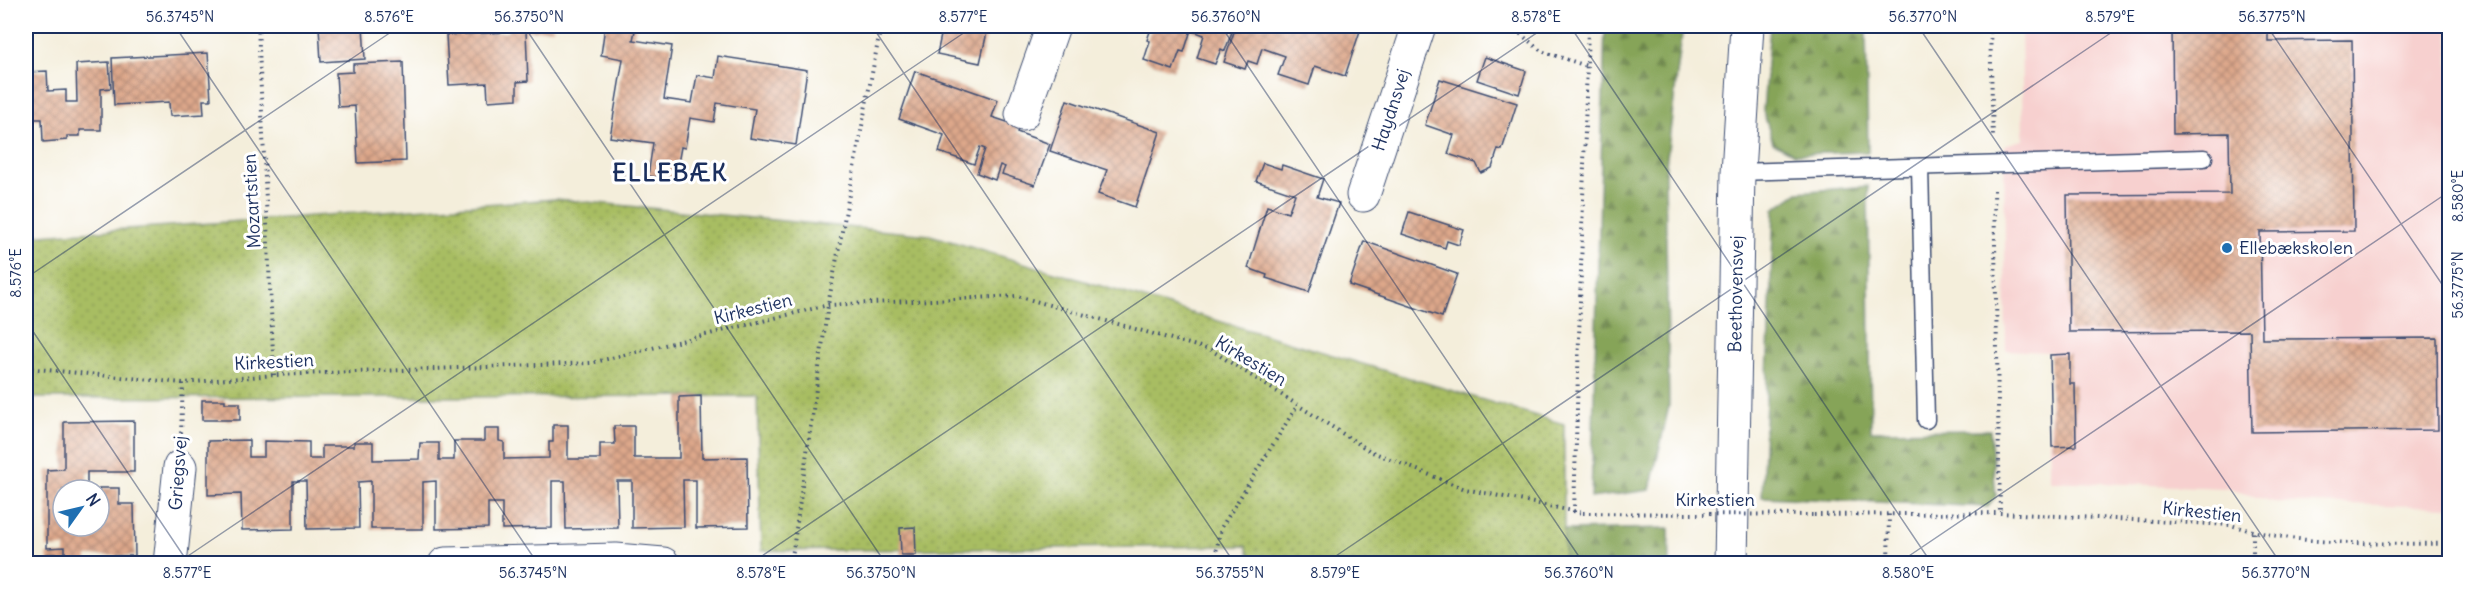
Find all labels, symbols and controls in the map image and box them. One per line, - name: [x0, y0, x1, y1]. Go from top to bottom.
- text: 56.3745°N: [146, 7, 214, 26]
- text: 8.576°E: [364, 7, 414, 26]
- text: 56.3750°N: [494, 7, 564, 26]
- text: 8.577°E: [939, 7, 988, 26]
- text: 56.3760°N: [1191, 7, 1261, 26]
- text: 8.578°E: [1511, 7, 1561, 26]
- text: 56.3770°N: [1889, 7, 1957, 26]
- text: 8.579°E: [2085, 7, 2135, 26]
- text: 56.3775°N: [2238, 7, 2306, 26]
- street label: Haydnsvej: [1366, 66, 1415, 154]
- street label: Mozartstien: [238, 153, 265, 249]
- district label: ELLEBÆK: [612, 157, 728, 187]
- text: 8.580°E: [2448, 169, 2467, 222]
- street label: Beethovensvej: [1723, 235, 1748, 353]
- place label: Ellebækskolen: [2239, 236, 2353, 259]
- marker: Ellebækskolen: [2220, 241, 2234, 255]
- text: 8.576°E: [6, 248, 25, 298]
- text: 56.3775°N: [2448, 251, 2467, 319]
- street label: Kirkestien: [711, 288, 794, 329]
- street label: Kirkestien: [1211, 330, 1291, 391]
- street label: Kirkestien: [234, 348, 314, 375]
- street label: Griegsvej: [163, 435, 192, 511]
- north arrow: [51, 478, 111, 538]
- street label: Kirkestien: [1675, 488, 1755, 511]
- text: N: [82, 489, 105, 510]
- street label: Kirkestien: [2161, 496, 2243, 527]
- text: 8.577°E: [163, 563, 212, 582]
- text: 56.3745°N: [499, 563, 567, 582]
- text: 8.578°E: [736, 563, 786, 582]
- text: 56.3750°N: [846, 563, 916, 582]
- text: 56.3755°N: [1196, 563, 1264, 582]
- text: 8.579°E: [1310, 563, 1360, 582]
- text: 56.3760°N: [1544, 563, 1614, 582]
- text: 8.580°E: [1882, 563, 1935, 582]
- text: 56.3770°N: [2242, 563, 2310, 582]

